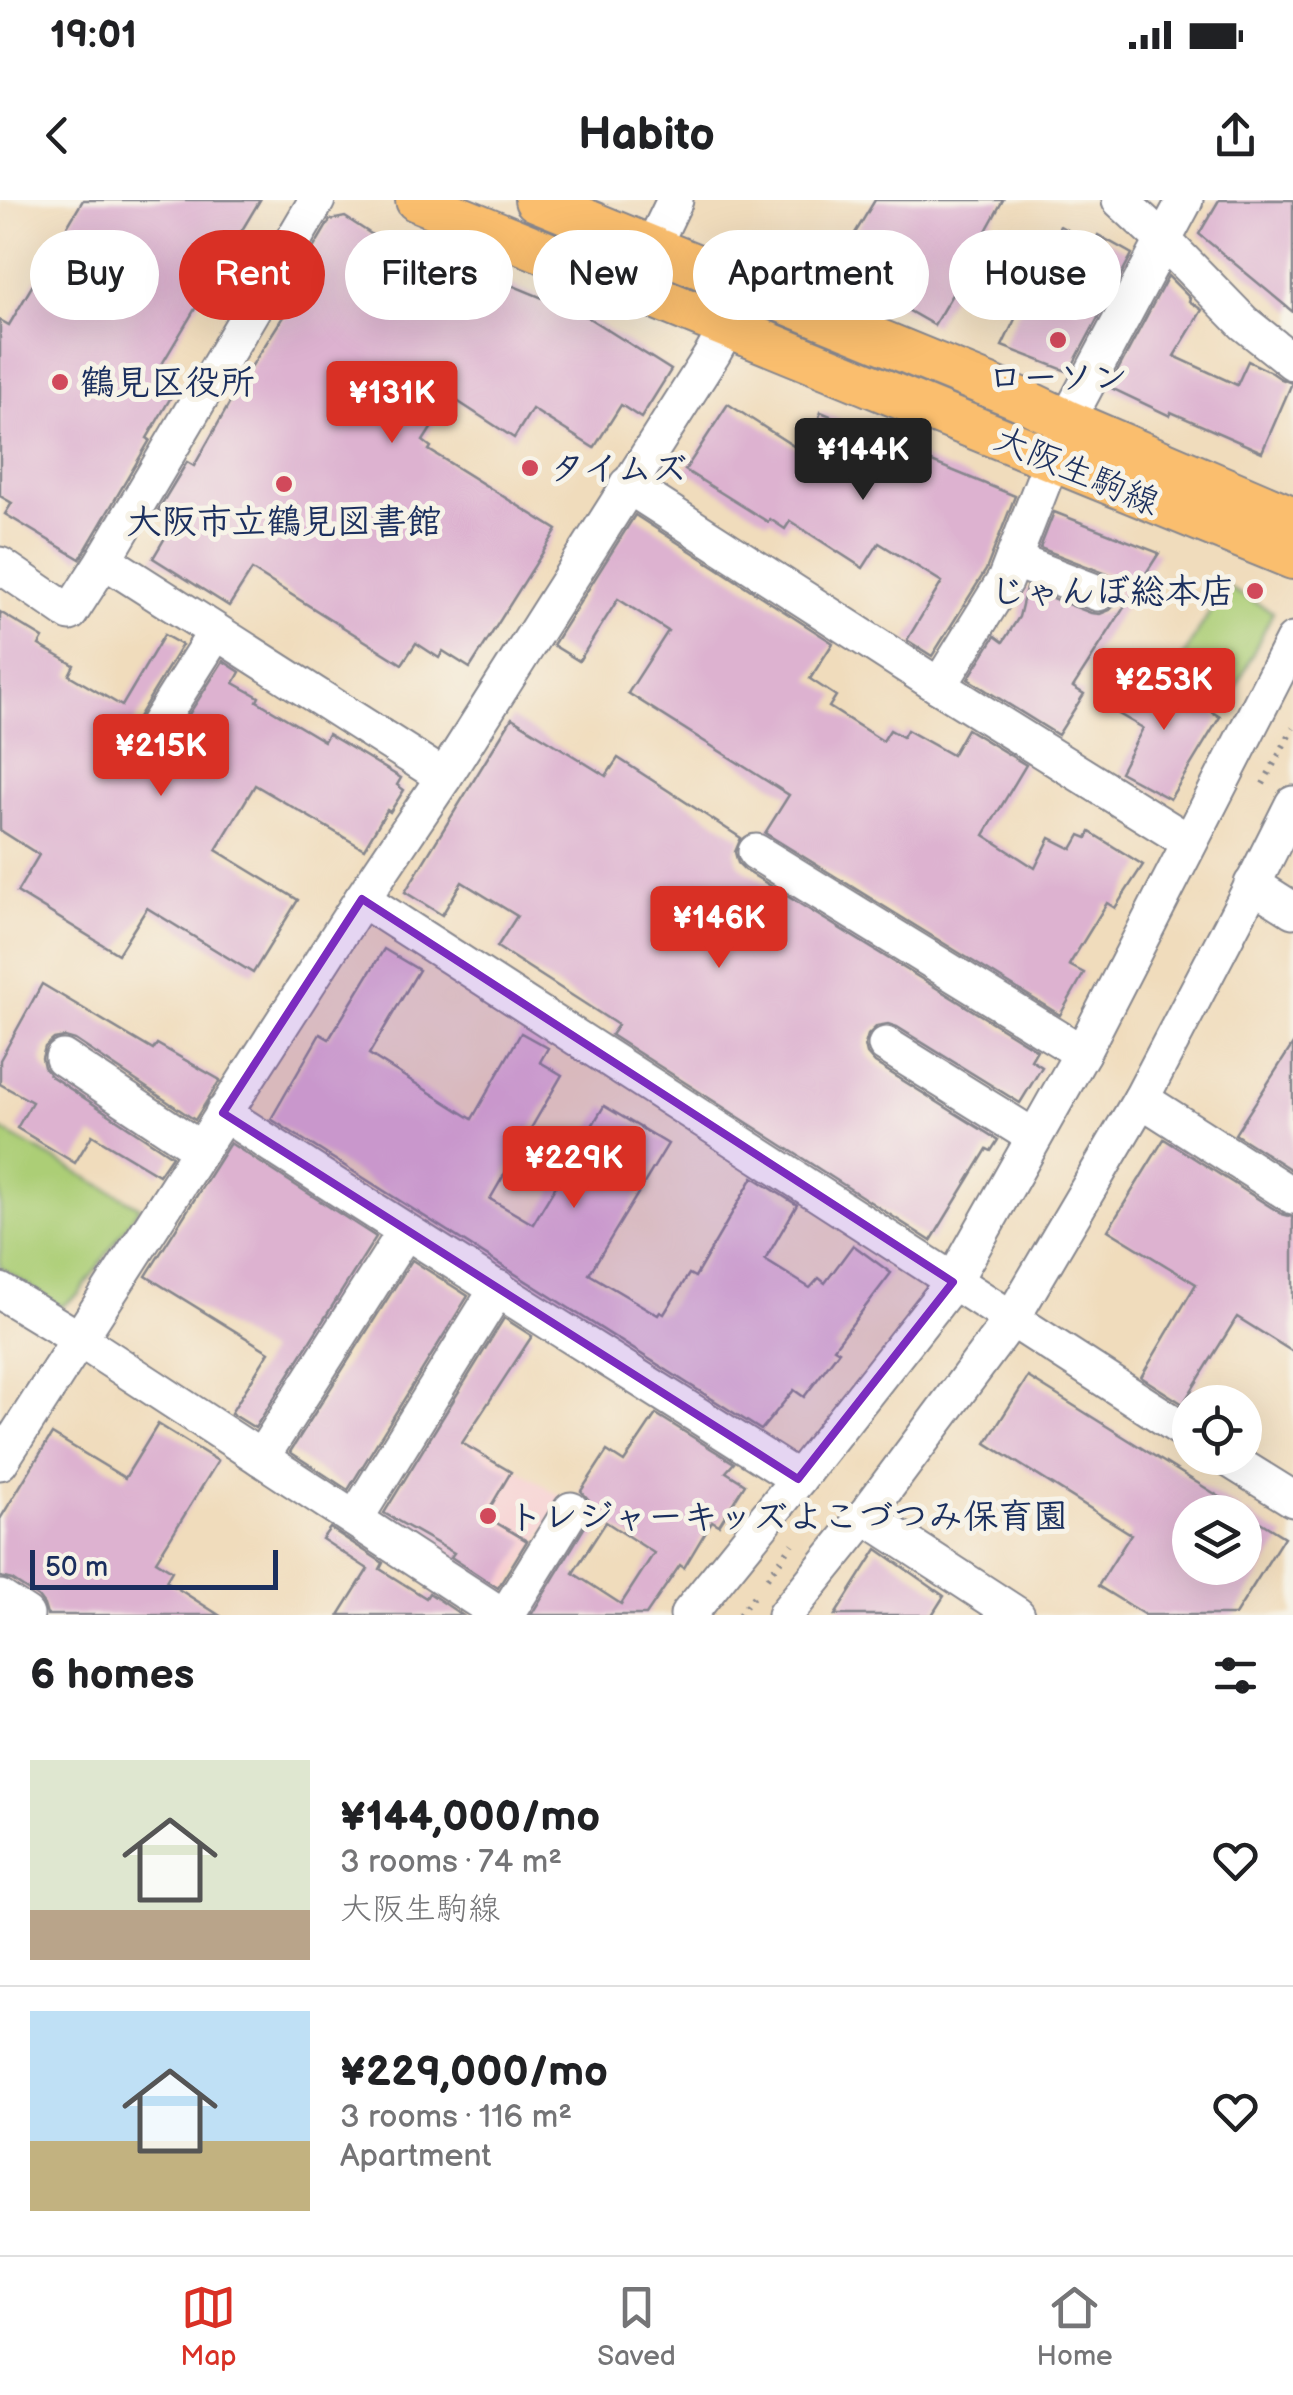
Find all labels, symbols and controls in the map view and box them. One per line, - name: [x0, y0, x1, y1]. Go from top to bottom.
- text: 19:01: [50, 13, 137, 58]
- icon: back: [30, 108, 85, 163]
- text: Habito: [578, 108, 715, 163]
- icon: share: [1208, 108, 1263, 163]
- chip: Buy: [30, 230, 159, 320]
- chip: Rent: [179, 230, 325, 320]
- chip: Filters: [345, 230, 513, 320]
- chip: New: [533, 230, 673, 320]
- chip: Apartment: [693, 230, 929, 320]
- chip: House: [949, 230, 1121, 320]
- marker: ローソン: [1047, 329, 1069, 351]
- place label: ローソン: [988, 357, 1128, 400]
- pin: ¥131K: [322, 361, 462, 446]
- place label: 鶴見区役所: [80, 362, 255, 405]
- marker: 鶴見区役所: [49, 371, 71, 393]
- text: ¥131K: [348, 374, 436, 413]
- street label: 大阪生駒線: [987, 417, 1165, 525]
- pin: ¥144K: [793, 418, 933, 503]
- text: ¥144K: [817, 431, 909, 470]
- place label: タイムズ: [550, 448, 687, 491]
- marker: タイムズ: [519, 457, 541, 479]
- marker: 大阪市立鶴見図書館: [273, 473, 295, 495]
- place label: 大阪市立鶴見図書館: [126, 501, 442, 544]
- place label: じゃんぼ総本店: [990, 571, 1235, 614]
- marker: じゃんぼ総本店: [1244, 580, 1266, 602]
- pin: ¥253K: [1094, 648, 1234, 733]
- text: ¥253K: [1115, 661, 1213, 700]
- pin: ¥215K: [91, 714, 231, 799]
- text: ¥215K: [115, 727, 207, 766]
- pin: ¥146K: [649, 886, 789, 971]
- text: ¥146K: [672, 899, 766, 938]
- pin: ¥229K: [504, 1126, 644, 1211]
- text: ¥229K: [525, 1139, 623, 1178]
- map controls: [1172, 1385, 1262, 1585]
- button: locate: [1172, 1385, 1262, 1475]
- button: layers: [1172, 1495, 1262, 1585]
- place label: トレジャーキッズよこづつみ保育園: [508, 1496, 1068, 1539]
- marker: トレジャーキッズよこづつみ保育園: [477, 1505, 499, 1527]
- scale bar: [30, 1545, 278, 1590]
- text: 50 m: [45, 1551, 108, 1584]
- icon: filters: [1208, 1648, 1263, 1703]
- text: 6 homes: [30, 1650, 194, 1701]
- text: ¥144,000/mo: [340, 1792, 600, 1843]
- icon: home: [110, 1800, 230, 1920]
- icon: heart: [1208, 1833, 1263, 1888]
- text: 3 rooms · 74 m²: [340, 1843, 562, 1882]
- text: 大阪生駒線: [340, 1890, 500, 1929]
- text: ¥229,000/mo: [340, 2047, 608, 2098]
- icon: home: [110, 2051, 230, 2171]
- icon: heart: [1208, 2084, 1263, 2139]
- text: 3 rooms · 116 m²: [340, 2098, 572, 2137]
- text: Apartment: [340, 2137, 491, 2176]
- tab: Map: [180, 2280, 237, 2373]
- tab: Saved: [597, 2280, 676, 2373]
- tab: Home: [1037, 2280, 1113, 2373]

